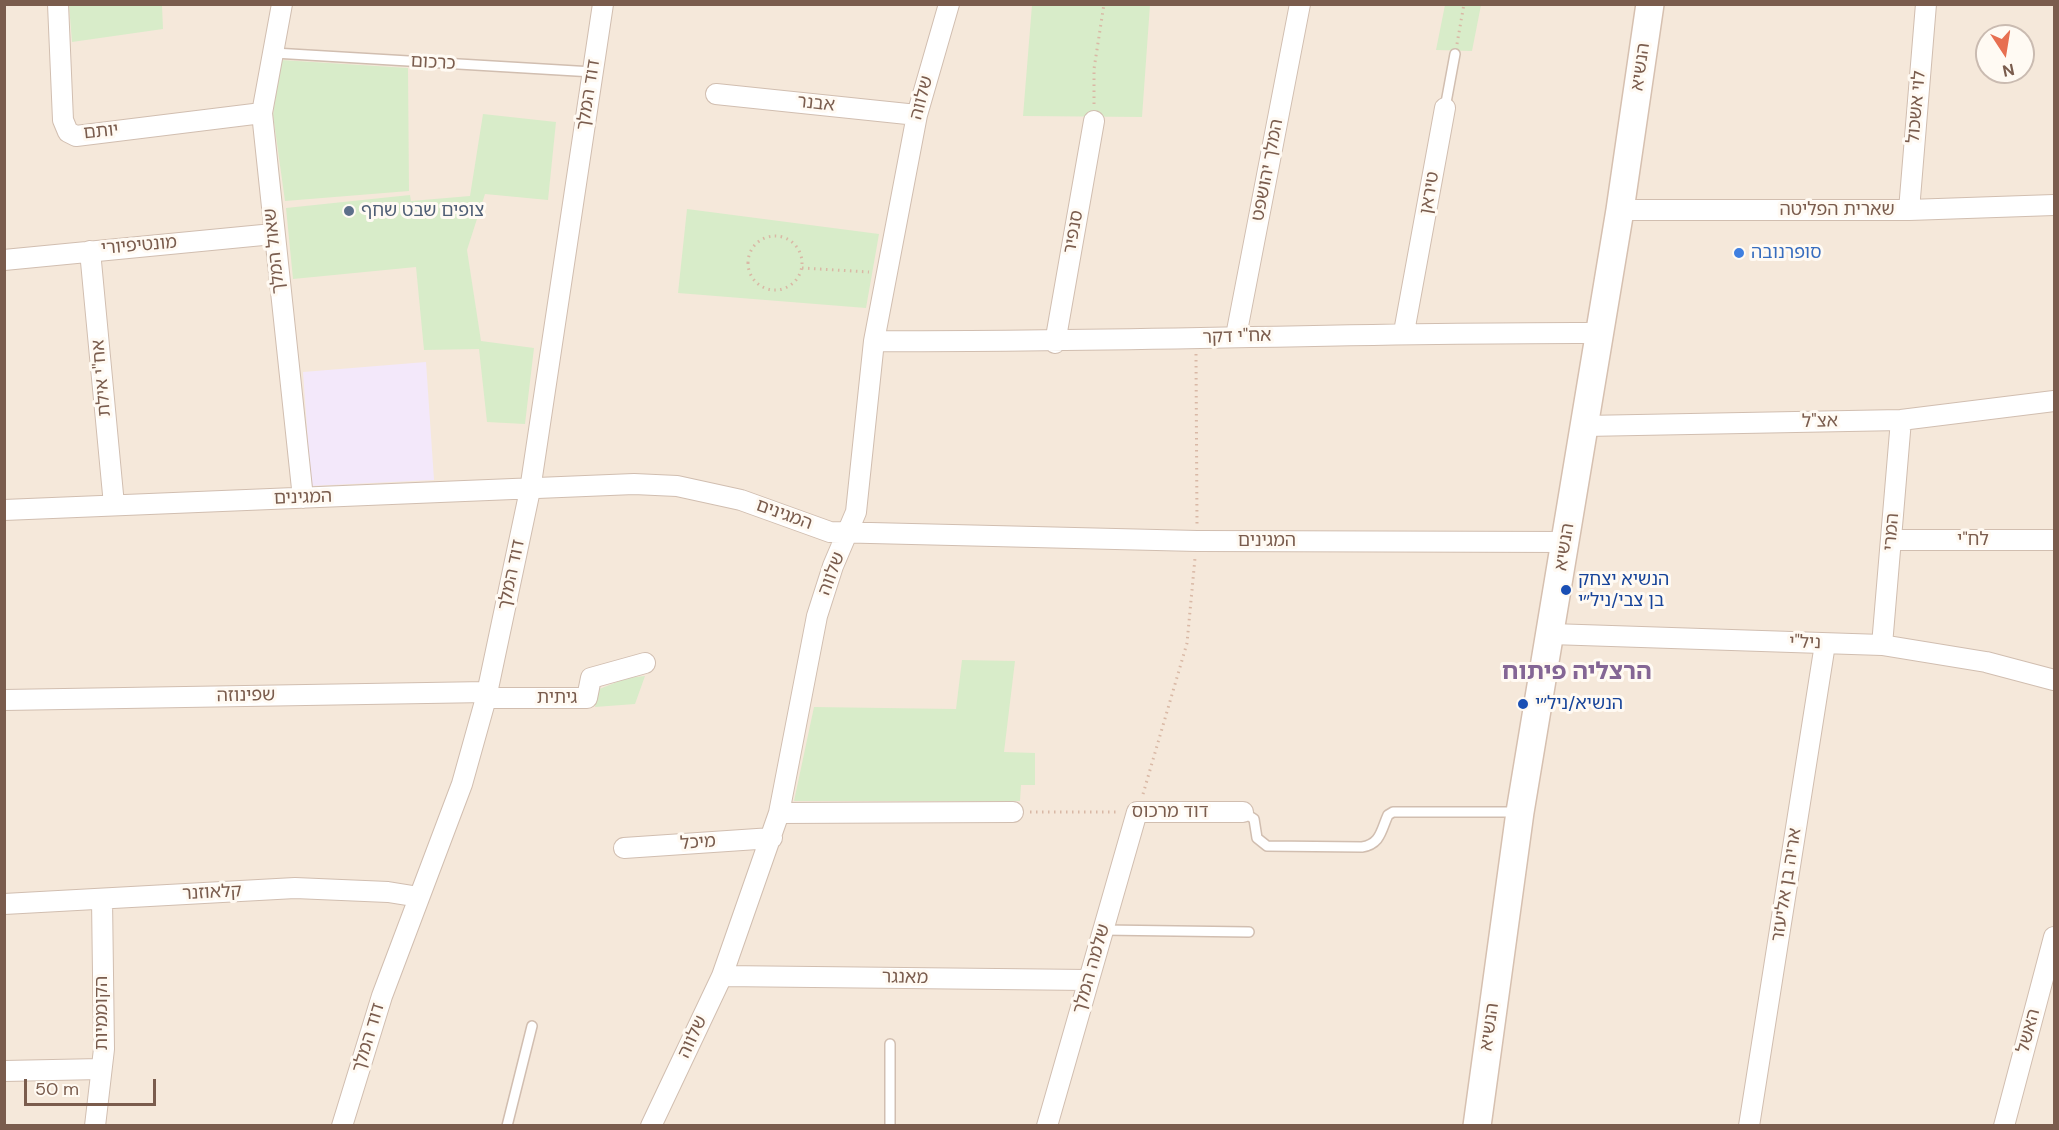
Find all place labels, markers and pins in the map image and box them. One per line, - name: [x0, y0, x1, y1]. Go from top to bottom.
- place label: צופים שבט שחף: [361, 200, 484, 222]
- marker: צופים שבט שחף: [342, 204, 356, 218]
- place label: סופרנובה: [1751, 242, 1822, 264]
- marker: סופרנובה: [1732, 246, 1746, 260]
- place label: הנשיא יצחק בן צבי/ניל״י: [1578, 569, 1669, 612]
- marker: הנשיא יצחק בן צבי/ניל״י: [1559, 583, 1573, 597]
- place label: הנשיא/ניל״י: [1535, 693, 1623, 715]
- marker: הנשיא/ניל״י: [1516, 697, 1530, 711]

